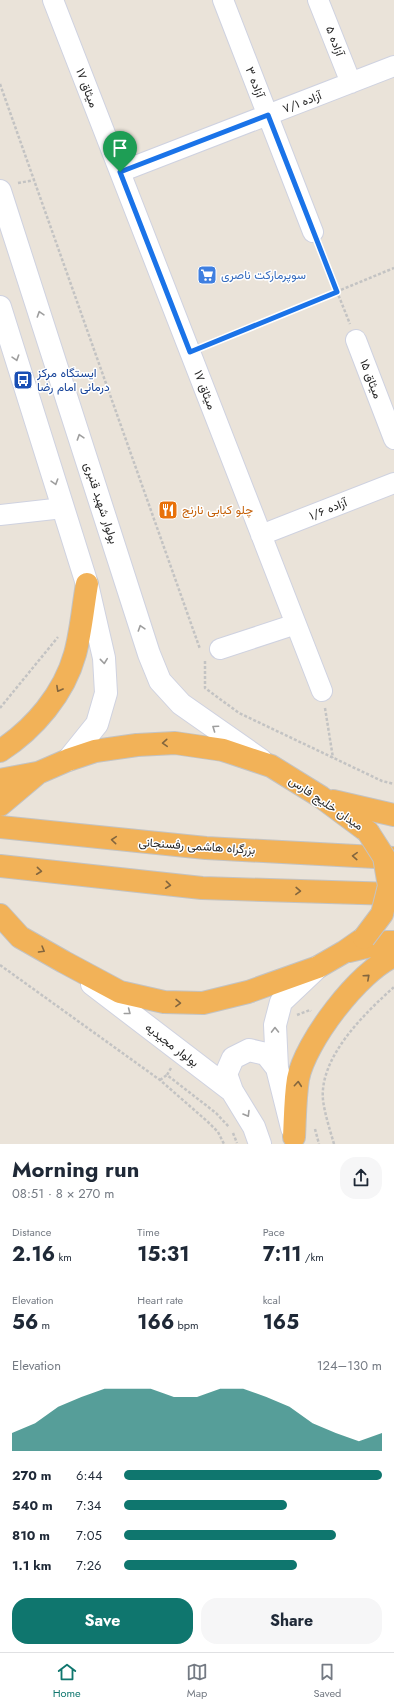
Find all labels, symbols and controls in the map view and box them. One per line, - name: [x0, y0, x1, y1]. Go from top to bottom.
- street label: آزاده ۵: [321, 23, 349, 60]
- street label: آزاده ۳: [241, 64, 270, 101]
- street label: میثاق ۱۷: [71, 66, 103, 110]
- street label: آزاده ۷/۱: [280, 86, 325, 118]
- pin: [103, 131, 137, 172]
- icon: arrive: [109, 137, 131, 159]
- supermarket icon: سوپرمارکت ناصری: [196, 264, 218, 286]
- place label: سوپرمارکت ناصری: [221, 266, 306, 284]
- one-way arrow: [36, 310, 45, 317]
- one-way arrow: [11, 354, 20, 361]
- street label: میثاق ۱۵: [355, 357, 387, 401]
- place label: ایستگاه مرکز درمانی امام رضا: [36, 364, 110, 396]
- street label: میثاق ۱۷: [189, 368, 221, 412]
- bus stop icon: ایستگاه مرکز درمانی امام رضا: [12, 369, 34, 391]
- one-way arrow: [76, 434, 85, 441]
- street label: بولوار شهید قنبری: [79, 460, 123, 546]
- one-way arrow: [50, 478, 59, 485]
- street label: آزاده ۱/۶: [306, 493, 351, 525]
- restaurant icon: چلو کبابی نارنج: [157, 499, 179, 521]
- place label: چلو کبابی نارنج: [182, 501, 253, 519]
- one-way arrow: [137, 624, 146, 631]
- one-way arrow: [99, 658, 108, 664]
- one-way arrow: [57, 685, 64, 692]
- one-way arrow: [213, 726, 220, 733]
- one-way arrow: [162, 739, 168, 748]
- street label: میدان خلیج فارس: [285, 771, 367, 835]
- street label: بزرگراه هاشمی رفسنجانی: [138, 833, 256, 859]
- one-way arrow: [111, 835, 117, 844]
- one-way arrow: [352, 852, 358, 861]
- one-way arrow: [36, 866, 42, 875]
- one-way arrow: [165, 880, 171, 889]
- one-way arrow: [295, 887, 301, 895]
- one-way arrow: [38, 945, 45, 952]
- one-way arrow: [362, 974, 369, 981]
- one-way arrow: [175, 999, 181, 1007]
- one-way arrow: [123, 1007, 130, 1014]
- street label: بولوار مجیدیه: [141, 1019, 203, 1071]
- one-way arrow: [271, 1027, 279, 1033]
- one-way arrow: [293, 1081, 302, 1087]
- one-way arrow: [242, 1110, 249, 1117]
- text: Morning run: [12, 1153, 139, 1185]
- button: share: [340, 1157, 382, 1199]
- text: 08:51 · 8 × 270 m: [12, 1184, 114, 1203]
- text: Distance: [12, 1224, 51, 1240]
- text: Time: [137, 1224, 160, 1240]
- text: Pace: [263, 1224, 285, 1240]
- text: 2.16: [12, 1240, 55, 1269]
- text: 15:31: [137, 1240, 189, 1269]
- text: 7:11: [263, 1240, 302, 1269]
- text: km: [55, 1249, 72, 1265]
- text: /km: [302, 1249, 324, 1265]
- text: Elevation: [12, 1292, 54, 1308]
- text: Heart rate: [137, 1292, 183, 1308]
- text: kcal: [263, 1292, 280, 1308]
- text: 56: [12, 1308, 38, 1337]
- text: 166: [137, 1308, 174, 1337]
- text: 165: [263, 1308, 299, 1337]
- text: m: [38, 1317, 50, 1333]
- text: bpm: [174, 1317, 199, 1333]
- text: Elevation: [12, 1356, 61, 1375]
- text: 124–130 m: [317, 1356, 382, 1375]
- text: 270 m: [12, 1466, 52, 1485]
- text: 6:44: [76, 1466, 103, 1485]
- text: 540 m: [12, 1496, 53, 1515]
- text: 7:34: [76, 1496, 101, 1515]
- text: 810 m: [12, 1526, 50, 1545]
- text: 7:05: [76, 1526, 102, 1545]
- text: 1.1 km: [12, 1556, 51, 1575]
- text: 7:26: [76, 1556, 102, 1575]
- button: Save: [12, 1598, 193, 1644]
- button: Share: [201, 1598, 382, 1644]
- tab: Home: [53, 1661, 81, 1701]
- tab: Map: [186, 1661, 208, 1701]
- tab: Saved: [313, 1661, 341, 1701]

